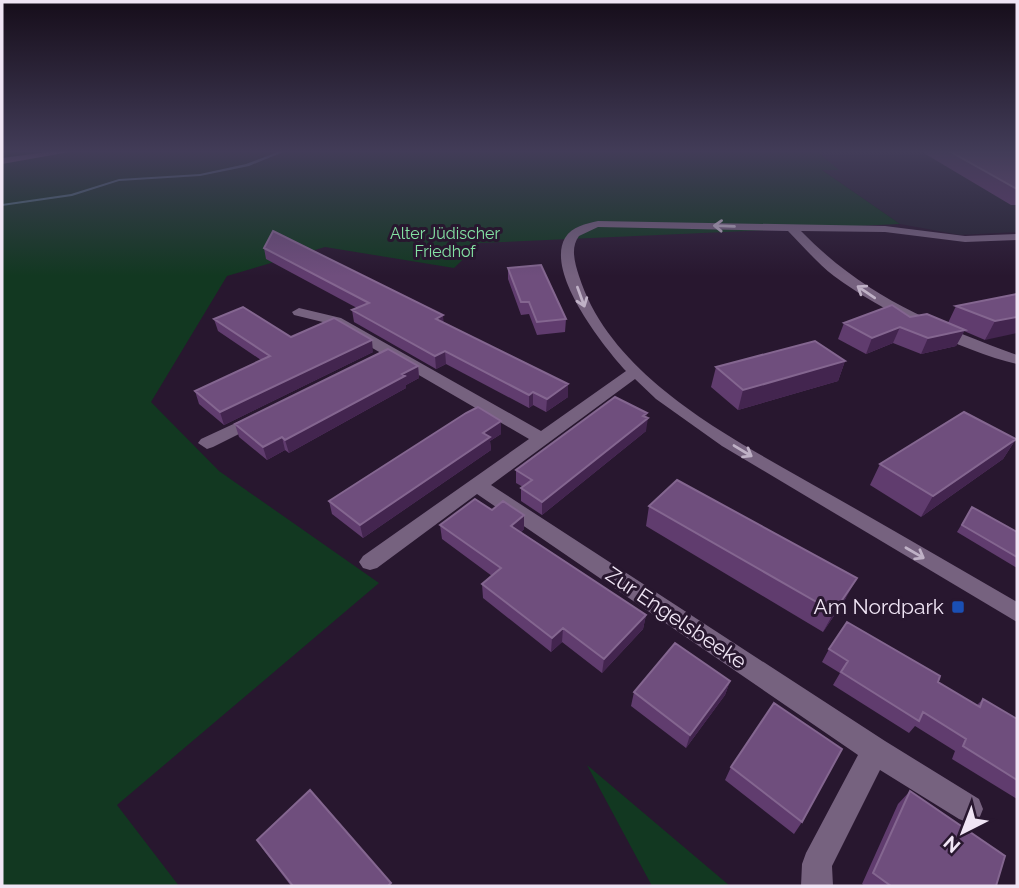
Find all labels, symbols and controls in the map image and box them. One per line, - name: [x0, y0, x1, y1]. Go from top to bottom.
- one-way arrow: [712, 219, 735, 233]
- park label: Alter Jüdischer Friedhof: [390, 224, 500, 261]
- one-way arrow: [575, 285, 588, 307]
- one-way arrow: [856, 285, 876, 299]
- one-way arrow: [732, 445, 752, 459]
- one-way arrow: [904, 546, 924, 560]
- street label: Zur Engelsbeeke: [601, 561, 751, 674]
- place label: Am Nordpark: [814, 594, 944, 619]
- marker: Am Nordpark: [950, 599, 966, 615]
- north arrow: [928, 797, 998, 867]
- text: N: [939, 832, 964, 858]

